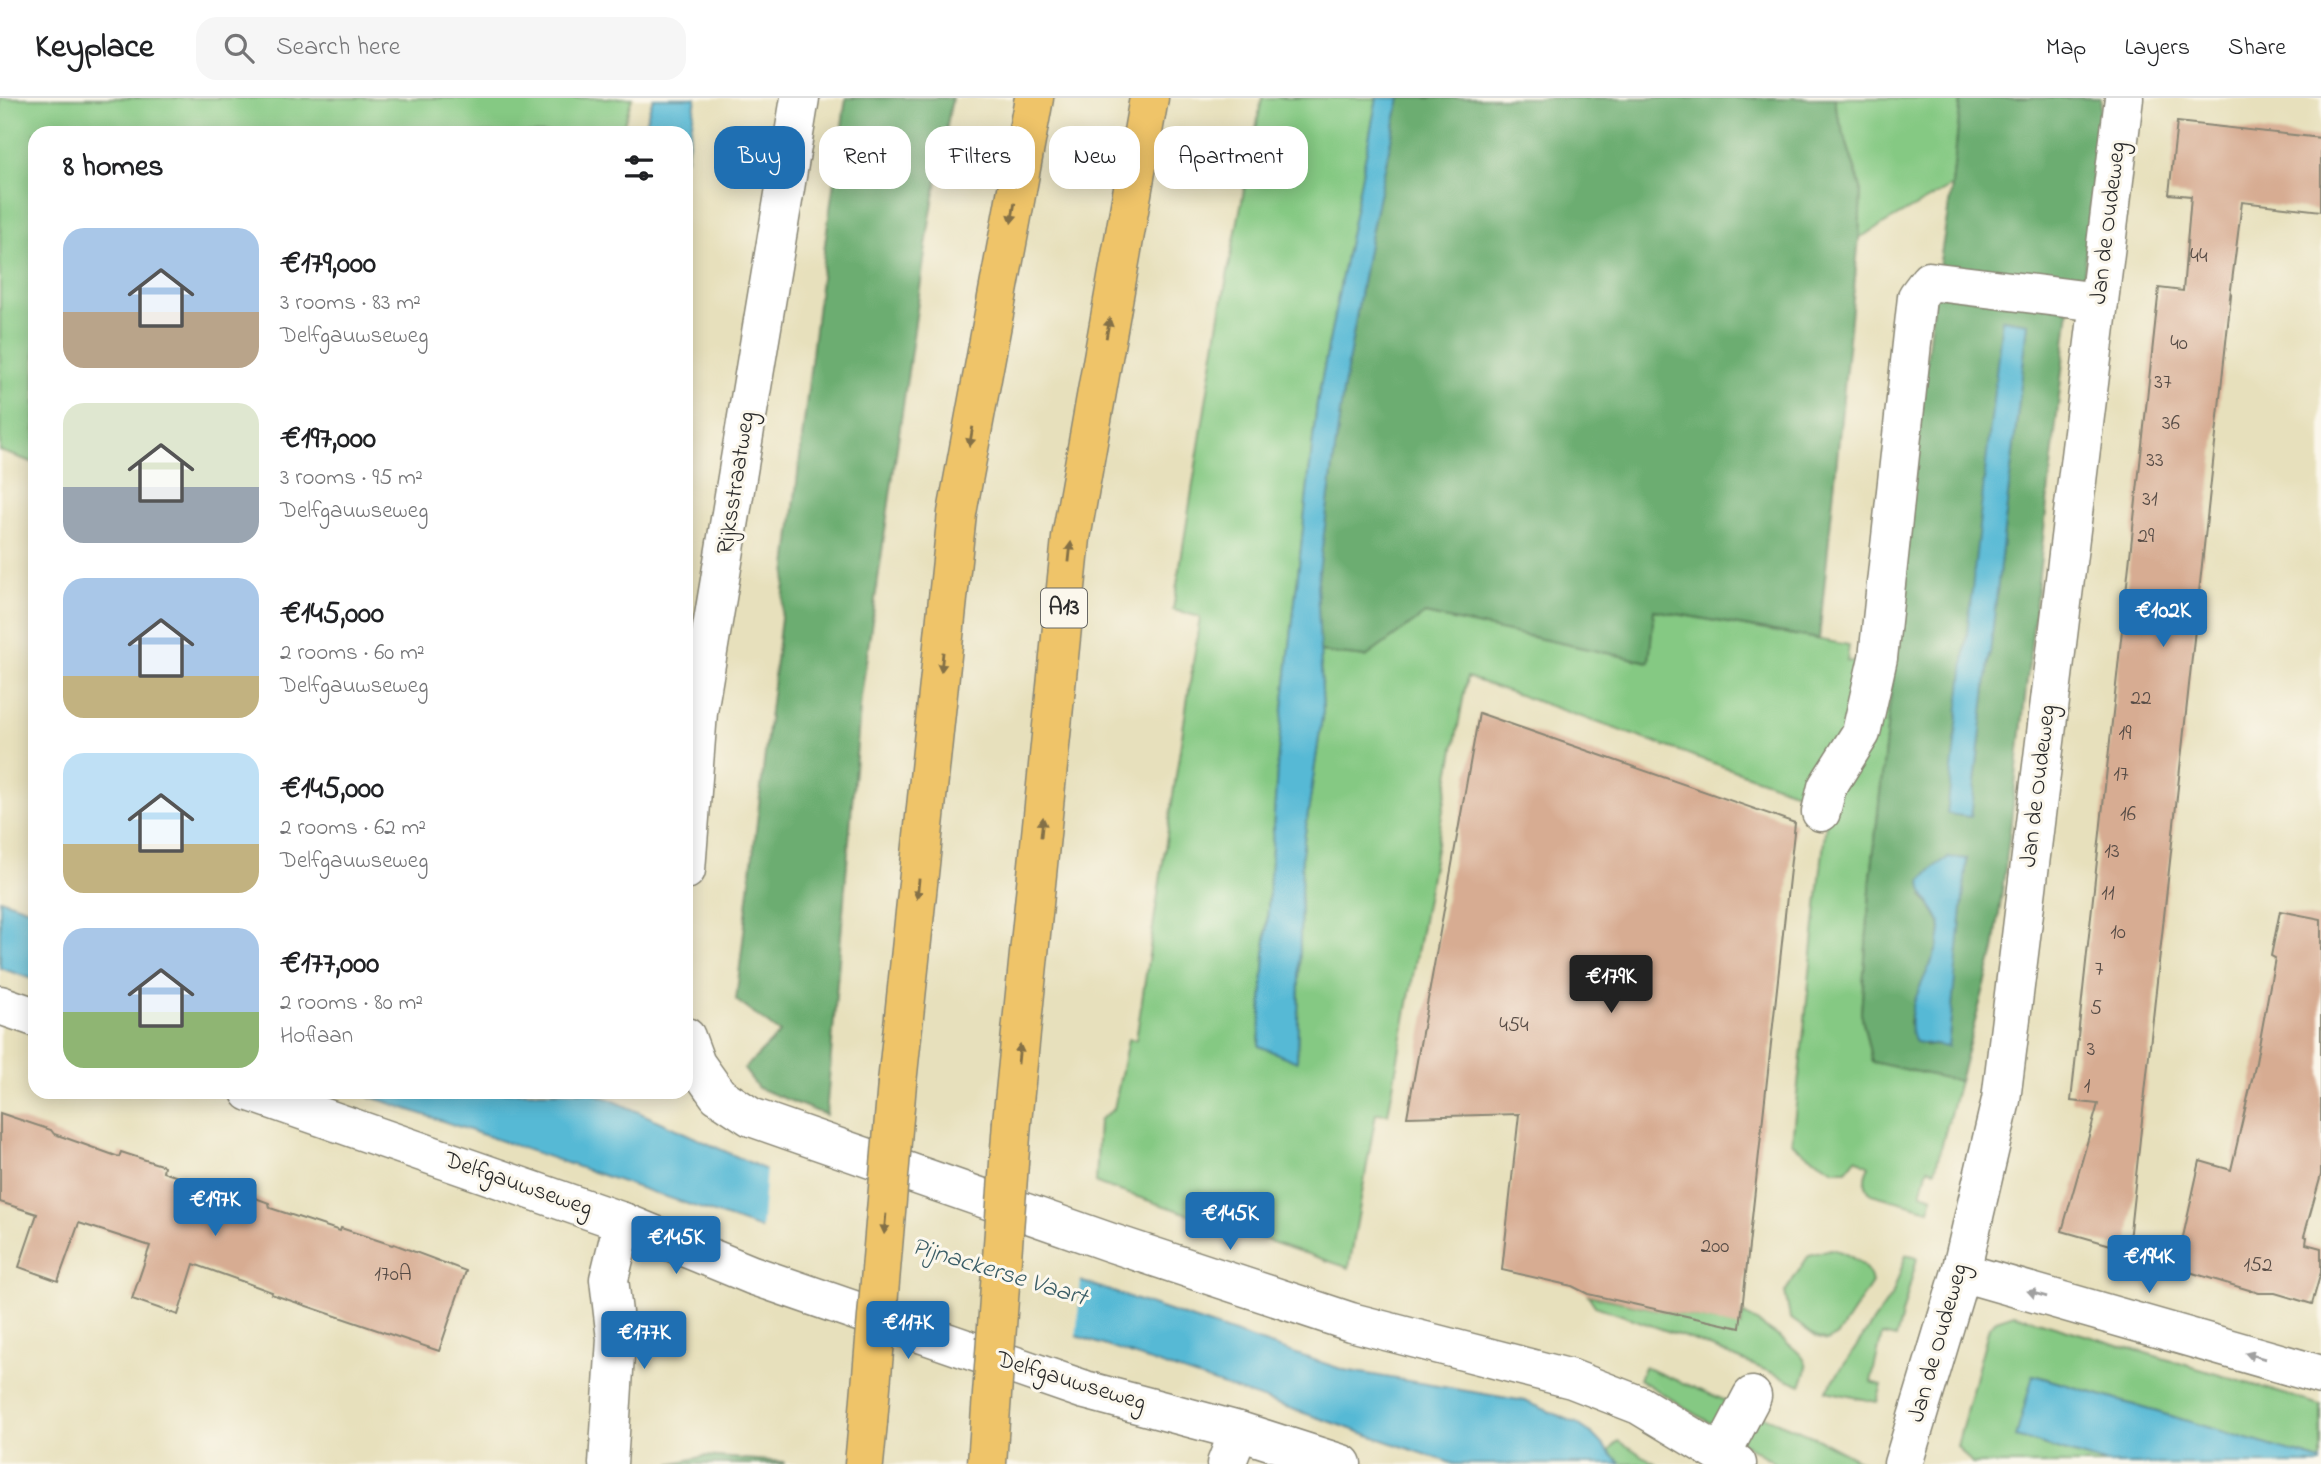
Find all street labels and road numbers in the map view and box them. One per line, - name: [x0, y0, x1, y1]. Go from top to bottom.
- street label: Jan de Oudeweg: [2082, 140, 2136, 306]
- street label: Rijksstraatweg: [708, 409, 766, 557]
- road number: A13: [1041, 588, 1087, 628]
- street label: Jan de Oudeweg: [2012, 703, 2066, 869]
- street label: Delfgauwseweg: [438, 1143, 597, 1227]
- street label: Jan de Oudeweg: [1900, 1259, 1978, 1427]
- street label: Delfgauwseweg: [991, 1342, 1150, 1421]

